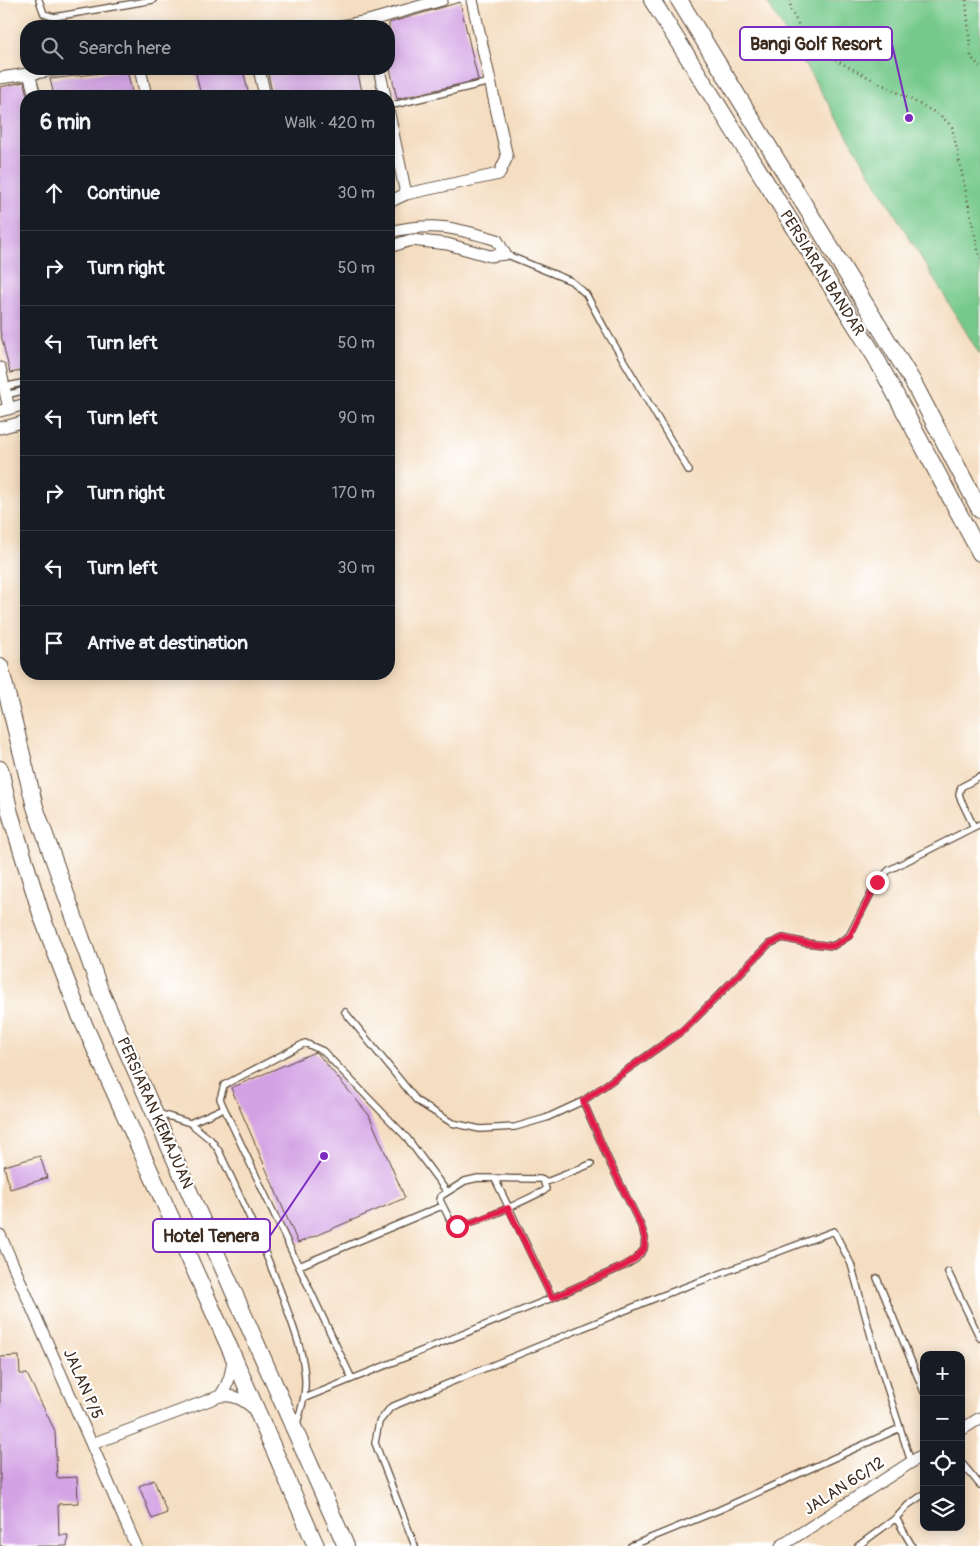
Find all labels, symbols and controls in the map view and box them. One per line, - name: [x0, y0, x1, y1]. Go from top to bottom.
- search box: [20, 20, 395, 75]
- callout: Bangi Golf Resort: [740, 27, 892, 60]
- text: Bangi Golf Resort: [750, 33, 883, 56]
- icon: search: [38, 34, 66, 62]
- text: Search here: [78, 36, 171, 60]
- text: 6 min: [40, 109, 91, 136]
- text: Walk · 420 m: [284, 113, 375, 133]
- icon: ahead: [40, 179, 68, 207]
- text: Continue: [87, 181, 160, 205]
- text: 30 m: [337, 183, 375, 203]
- street label: PERSIARAN BANDAR: [775, 206, 869, 340]
- icon: right: [40, 254, 68, 282]
- text: Turn right: [87, 256, 165, 280]
- text: 50 m: [338, 258, 375, 278]
- icon: left: [40, 329, 68, 357]
- text: Turn left: [87, 331, 157, 355]
- text: 50 m: [338, 333, 375, 353]
- icon: left: [40, 404, 68, 432]
- text: Turn left: [87, 406, 157, 430]
- text: 90 m: [338, 408, 375, 428]
- icon: right: [40, 479, 68, 507]
- text: Turn right: [87, 481, 165, 505]
- text: 170 m: [332, 483, 375, 503]
- icon: left: [40, 554, 68, 582]
- text: Turn left: [87, 556, 157, 580]
- text: 30 m: [337, 558, 375, 578]
- icon: arrive: [40, 629, 68, 657]
- text: Arrive at destination: [87, 631, 248, 655]
- route end: [866, 871, 889, 894]
- street label: PERSIARAN KEMAJUAN: [113, 1034, 197, 1192]
- route start: [446, 1215, 469, 1238]
- callout: Hotel Tenera: [153, 1219, 270, 1252]
- text: Hotel Tenera: [163, 1225, 260, 1248]
- street label: JALAN P/5: [59, 1346, 107, 1422]
- map controls: [920, 1351, 965, 1531]
- button: +: [920, 1351, 965, 1396]
- button: −: [920, 1396, 965, 1441]
- button: locate: [920, 1441, 965, 1486]
- street label: JALAN 6C/12: [800, 1453, 888, 1519]
- button: layers: [920, 1486, 965, 1531]

